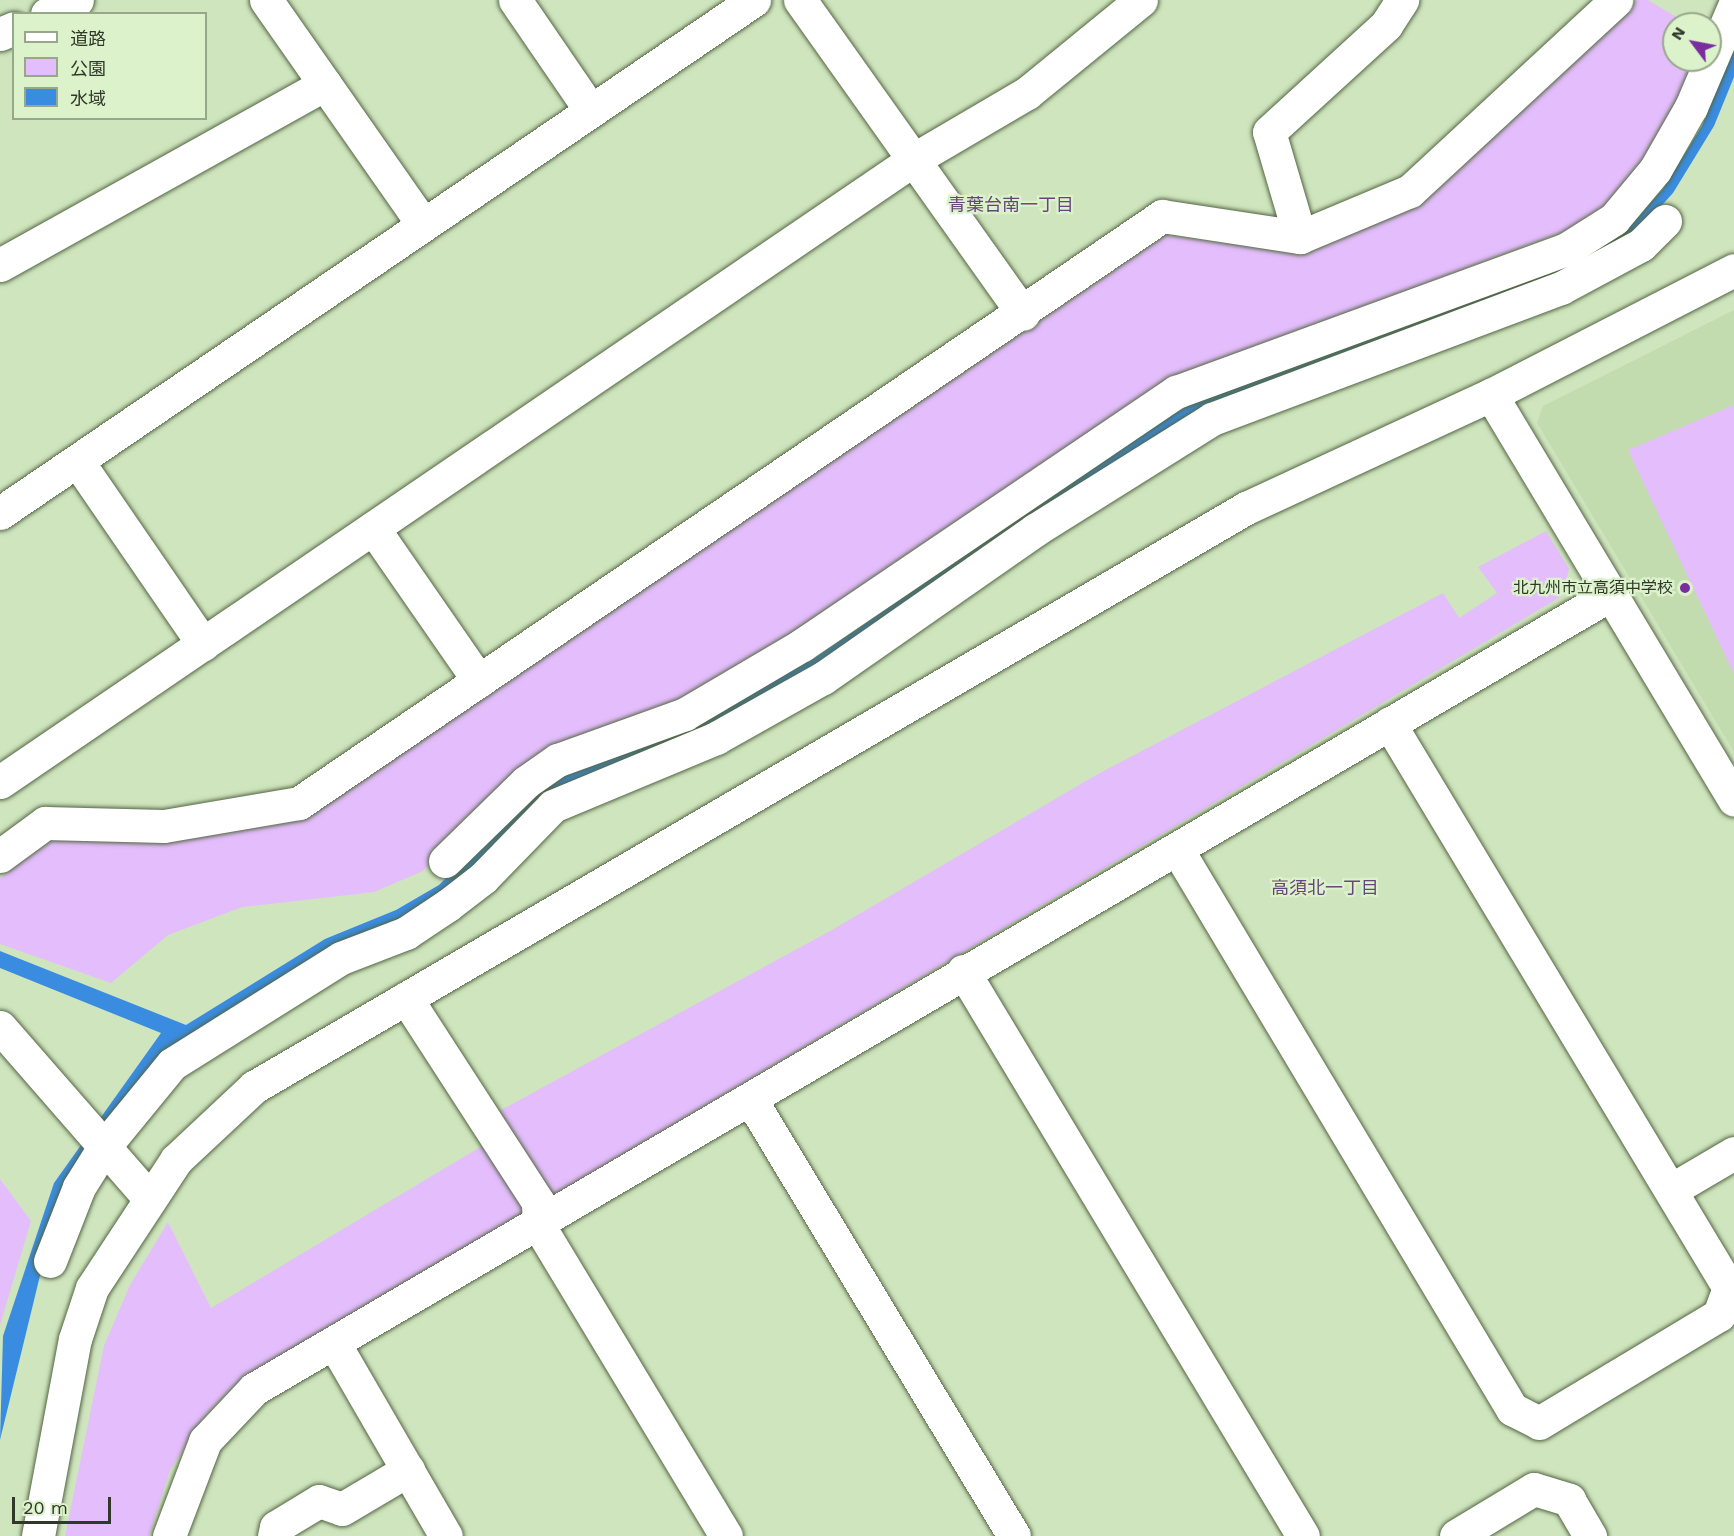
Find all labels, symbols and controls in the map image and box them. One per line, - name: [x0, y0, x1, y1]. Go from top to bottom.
- legend: [12, 12, 207, 120]
- north arrow: [1662, 12, 1722, 72]
- text: N: [1667, 23, 1689, 43]
- text: 道路: [70, 28, 106, 49]
- text: 公園: [70, 58, 106, 79]
- text: 水域: [70, 88, 106, 109]
- district label: 青葉台南一丁目: [948, 194, 1074, 216]
- place label: 北九州市立高須中学校: [1513, 578, 1673, 598]
- marker: 北九州市立高須中学校: [1678, 581, 1692, 595]
- district label: 高須北一丁目: [1271, 877, 1379, 899]
- scale bar: [15, 1485, 114, 1523]
- text: 20 m: [23, 1497, 68, 1518]

